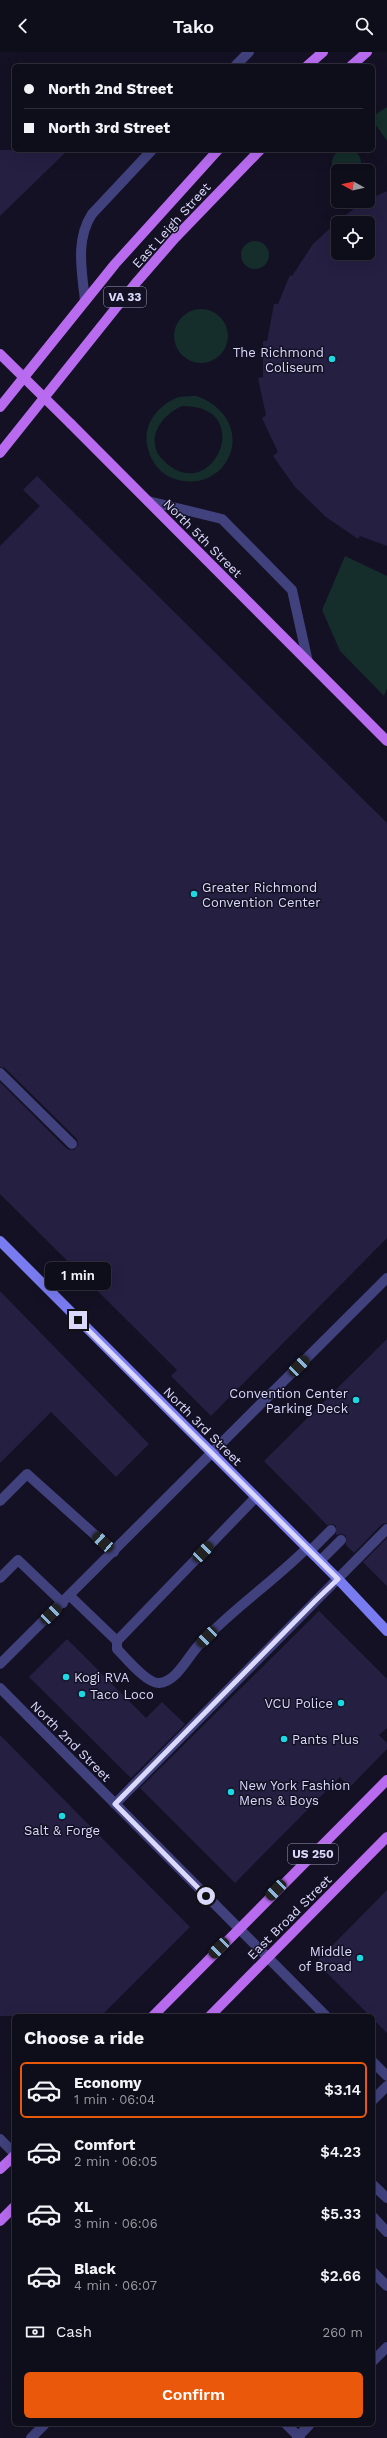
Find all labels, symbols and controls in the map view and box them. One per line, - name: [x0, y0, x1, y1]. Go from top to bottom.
- icon: back: [12, 15, 34, 37]
- icon: search: [353, 15, 375, 37]
- text: Tako: [173, 16, 214, 37]
- text: North 2nd Street: [48, 80, 173, 98]
- text: North 3rd Street: [48, 119, 170, 137]
- north arrow: [331, 164, 375, 208]
- map controls: [331, 164, 375, 260]
- street label: East Leigh Street: [129, 179, 214, 271]
- button: locate: [331, 216, 375, 260]
- road number: VA 33: [104, 287, 146, 307]
- place label: The Richmond Coliseum: [233, 345, 324, 375]
- marker: The Richmond Coliseum: [327, 354, 337, 364]
- street label: North 5th Street: [160, 496, 245, 581]
- place label: Greater Richmond Convention Center: [202, 880, 321, 910]
- marker: Greater Richmond Convention Center: [189, 889, 199, 899]
- callout: 1 min: [45, 1262, 111, 1290]
- text: 1 min: [61, 1268, 95, 1283]
- route end: [69, 1311, 87, 1329]
- car: [286, 1353, 312, 1379]
- street label: North 3rd Street: [160, 1384, 245, 1469]
- place label: Convention Center Parking Deck: [229, 1386, 349, 1416]
- marker: Convention Center Parking Deck: [351, 1395, 361, 1405]
- car: [90, 1530, 116, 1554]
- car: [190, 1539, 216, 1565]
- car: [38, 1601, 64, 1627]
- car: [194, 1624, 220, 1650]
- place label: Kogi RVA: [74, 1670, 130, 1685]
- marker: Kogi RVA: [61, 1672, 71, 1682]
- place label: Taco Loco: [90, 1687, 154, 1702]
- marker: Taco Loco: [77, 1689, 87, 1699]
- place label: VCU Police: [264, 1696, 333, 1711]
- street label: North 2nd Street: [27, 1698, 114, 1785]
- marker: VCU Police: [336, 1698, 346, 1708]
- place label: Pants Plus: [292, 1732, 359, 1747]
- marker: Pants Plus: [279, 1734, 289, 1744]
- place label: New York Fashion Mens & Boys: [239, 1778, 350, 1808]
- marker: New York Fashion Mens & Boys: [226, 1787, 236, 1797]
- marker: Salt & Forge: [57, 1811, 67, 1821]
- place label: Salt & Forge: [24, 1823, 100, 1838]
- road number: US 250: [288, 1844, 338, 1864]
- street label: East Broad Street: [244, 1872, 335, 1963]
- car: [263, 1877, 289, 1903]
- route start: [197, 1887, 215, 1905]
- car: [206, 1935, 232, 1961]
- place label: Middle of Broad: [298, 1944, 352, 1974]
- marker: Middle of Broad: [355, 1953, 365, 1963]
- text: Choose a ride: [24, 2027, 144, 2048]
- icon: car: [26, 2072, 62, 2108]
- text: Economy: [74, 2074, 141, 2092]
- text: $3.14: [324, 2081, 361, 2099]
- text: 1 min · 06:04: [74, 2092, 155, 2107]
- icon: car: [26, 2134, 62, 2170]
- text: Comfort: [74, 2136, 135, 2154]
- text: $4.23: [320, 2143, 361, 2161]
- text: 2 min · 06:05: [74, 2154, 157, 2169]
- icon: car: [26, 2196, 62, 2232]
- text: XL: [74, 2198, 93, 2216]
- text: $5.33: [321, 2205, 361, 2223]
- text: 3 min · 06:06: [74, 2216, 158, 2231]
- icon: car: [26, 2258, 62, 2294]
- text: Black: [74, 2260, 116, 2278]
- text: $2.66: [320, 2267, 361, 2285]
- text: 4 min · 06:07: [74, 2278, 157, 2293]
- icon: cash: [24, 2321, 46, 2343]
- text: Cash: [56, 2323, 92, 2341]
- text: 260 m: [323, 2325, 363, 2340]
- button: Confirm: [24, 2372, 363, 2418]

